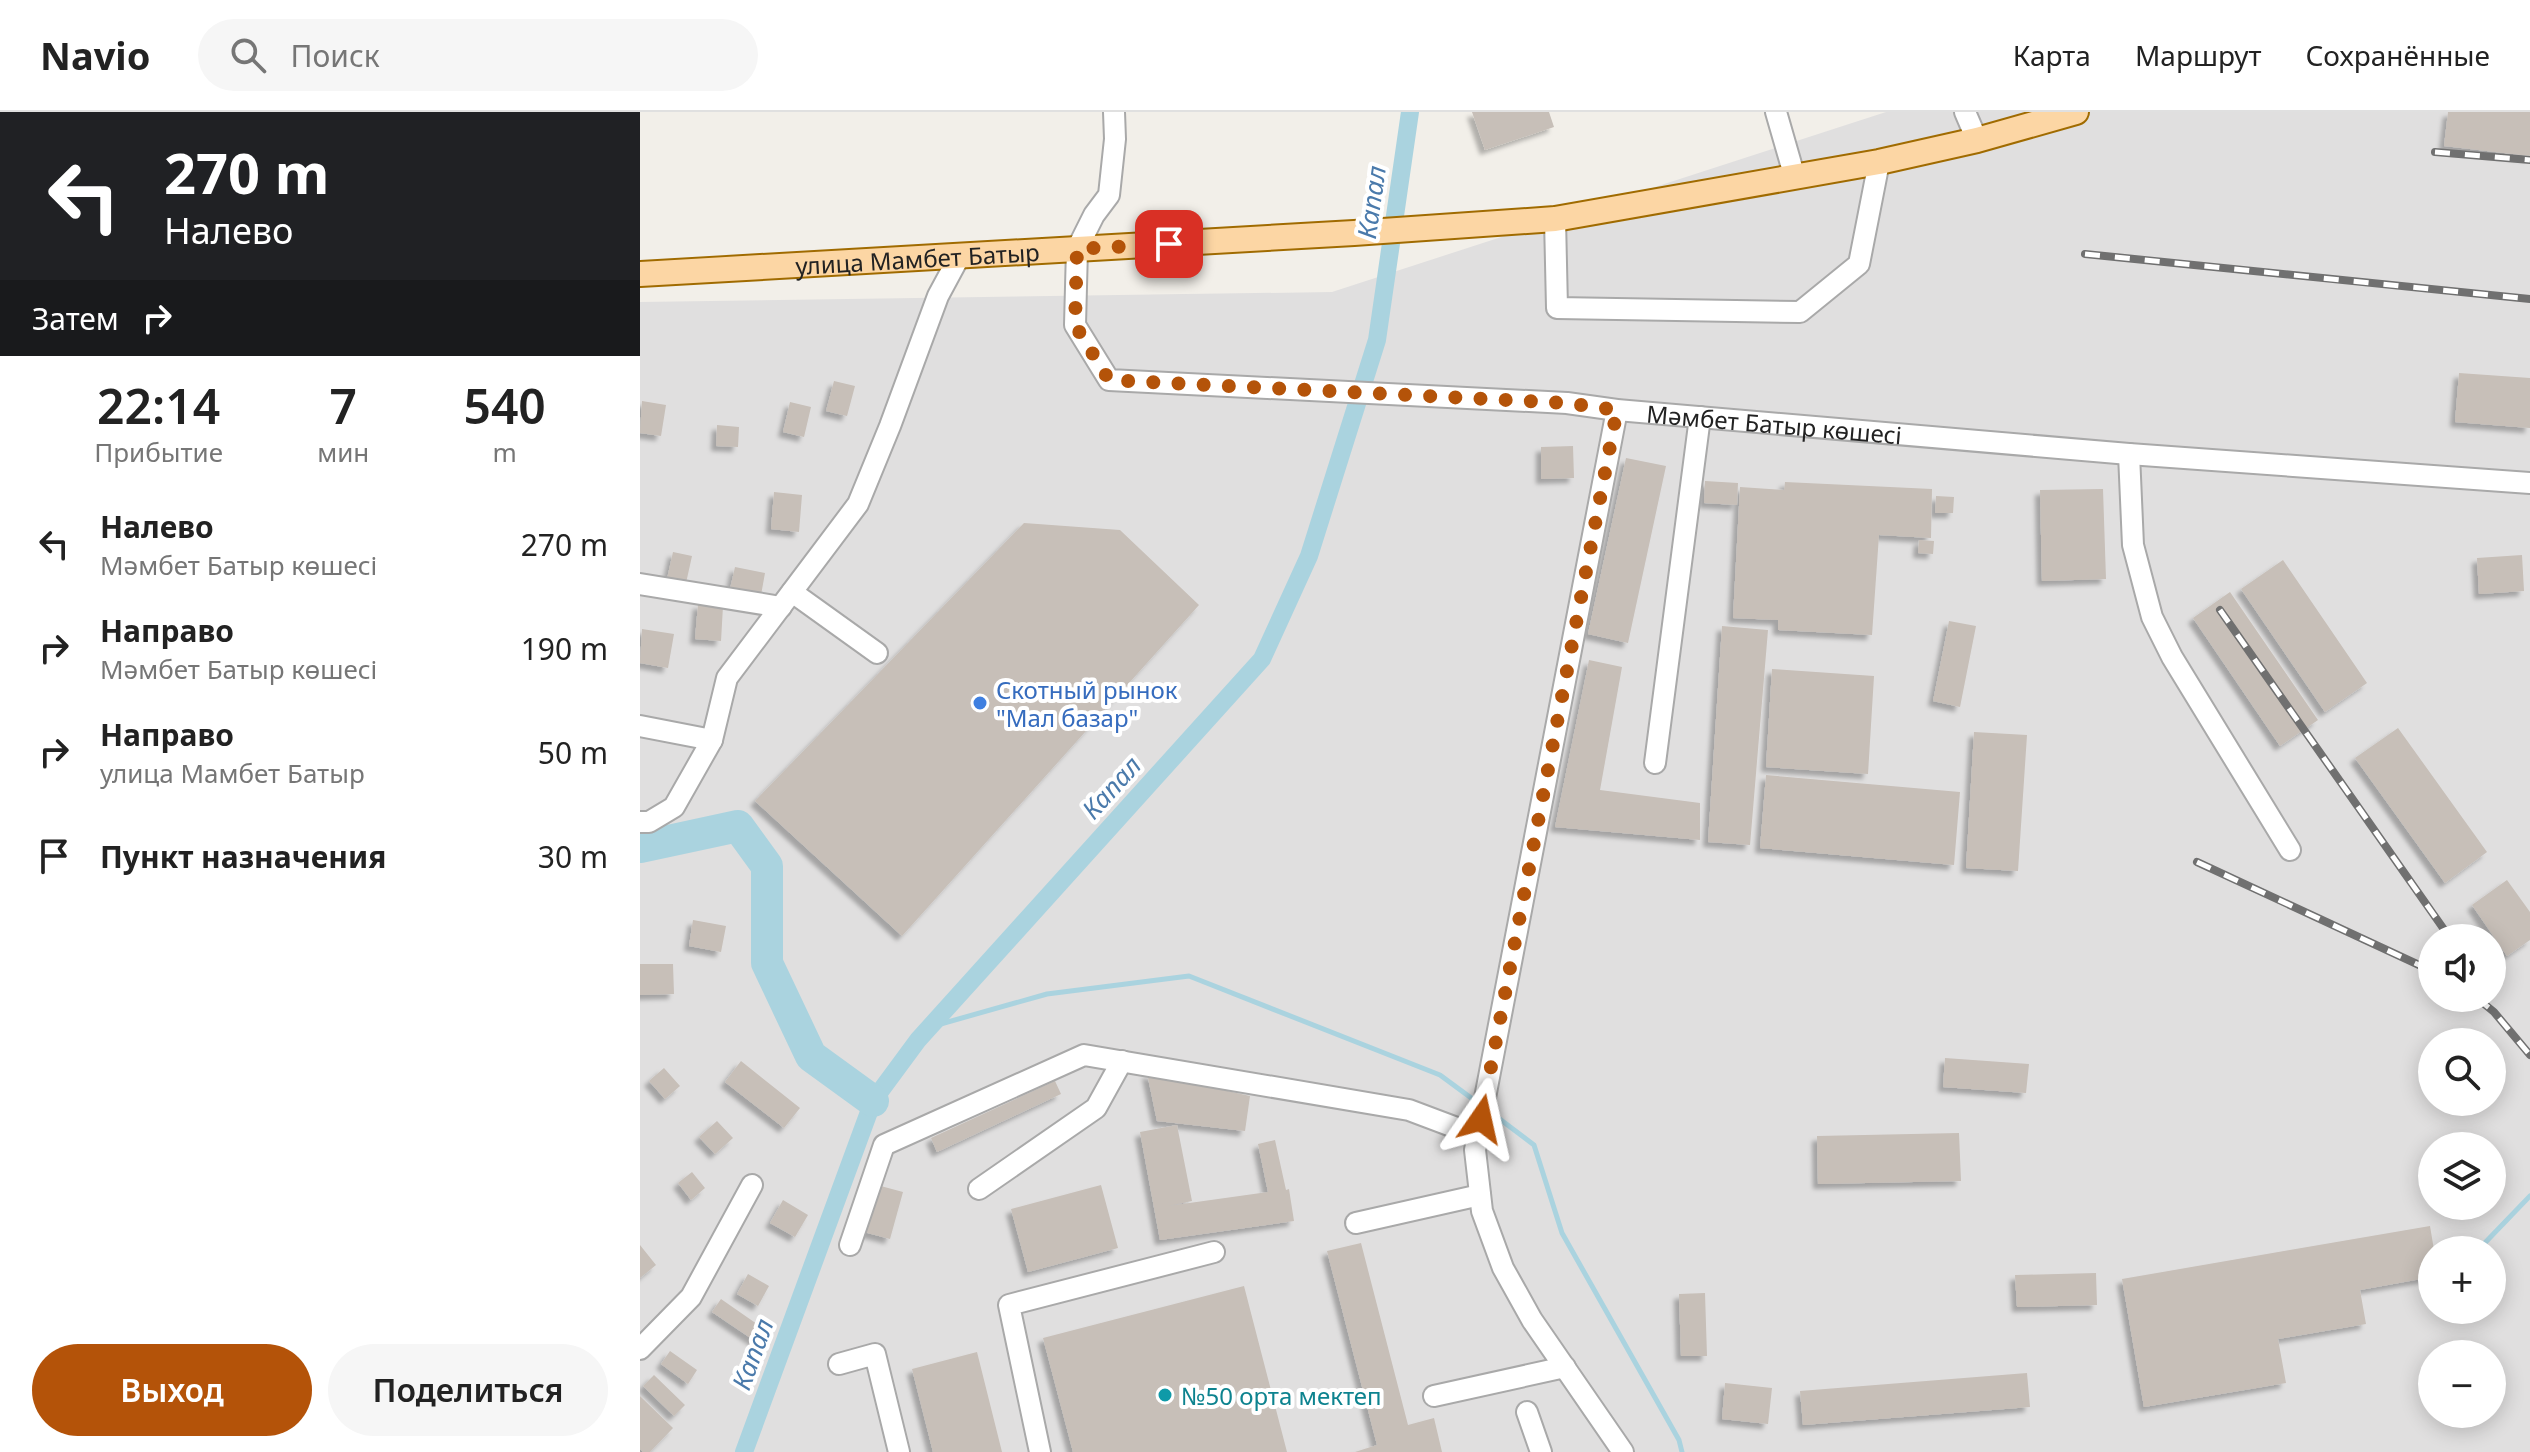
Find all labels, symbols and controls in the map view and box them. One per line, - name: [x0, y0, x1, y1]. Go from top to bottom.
- search box: [198, 19, 758, 91]
- text: Navio: [40, 29, 150, 81]
- icon: search: [226, 33, 270, 77]
- text: Поиск: [290, 35, 380, 76]
- text: Карта: [2013, 36, 2091, 74]
- text: Маршрут: [2135, 36, 2261, 74]
- text: Сохранённые: [2305, 36, 2490, 74]
- text: 270 m: [164, 134, 329, 210]
- icon: left: [32, 144, 136, 248]
- water label: Капал: [1348, 163, 1394, 241]
- text: Налево: [164, 206, 293, 255]
- pin: [1135, 210, 1203, 278]
- icon: arrive: [1147, 222, 1191, 266]
- street label: улица Мамбет Батыр: [795, 235, 1041, 282]
- icon: right: [135, 296, 179, 340]
- text: Затем: [32, 298, 119, 339]
- text: 22:14: [97, 373, 220, 438]
- text: 7: [329, 373, 357, 438]
- text: 540: [463, 373, 546, 438]
- street label: Мәмбет Батыр көшесі: [1645, 396, 1903, 451]
- text: Прибытие: [94, 434, 223, 470]
- text: мин: [317, 434, 369, 470]
- text: m: [492, 434, 517, 470]
- text: Налево: [100, 506, 214, 547]
- icon: left: [32, 522, 76, 566]
- text: 270 m: [521, 524, 608, 565]
- text: Мәмбет Батыр көшесі: [100, 547, 377, 583]
- text: Направо: [100, 610, 234, 651]
- icon: right: [32, 626, 76, 670]
- text: 190 m: [521, 628, 608, 669]
- text: Мәмбет Батыр көшесі: [100, 651, 377, 687]
- place label: Скотный рынок "Мал базар": [996, 673, 1178, 734]
- marker: Скотный рынок "Мал базар": [971, 694, 989, 712]
- text: Направо: [100, 714, 234, 755]
- icon: right: [32, 730, 76, 774]
- text: 50 m: [538, 732, 608, 773]
- water label: Капал: [1073, 748, 1149, 826]
- text: улица Мамбет Батыр: [100, 755, 365, 791]
- icon: arrive: [32, 834, 76, 878]
- text: Пункт назначения: [100, 836, 386, 877]
- text: 30 m: [538, 836, 608, 877]
- map controls: [2418, 924, 2506, 1428]
- button: sound: [2418, 924, 2506, 1012]
- button: search: [2418, 1028, 2506, 1116]
- position arrow: [1439, 1077, 1523, 1161]
- button: layers: [2418, 1132, 2506, 1220]
- button: +: [2418, 1236, 2506, 1324]
- water label: Капал: [723, 1313, 782, 1395]
- button: −: [2418, 1340, 2506, 1428]
- button: Выход: [32, 1344, 312, 1436]
- button: Поделиться: [328, 1344, 608, 1436]
- place label: №50 орта мектеп: [1181, 1379, 1382, 1412]
- marker: №50 орта мектеп: [1156, 1386, 1174, 1404]

